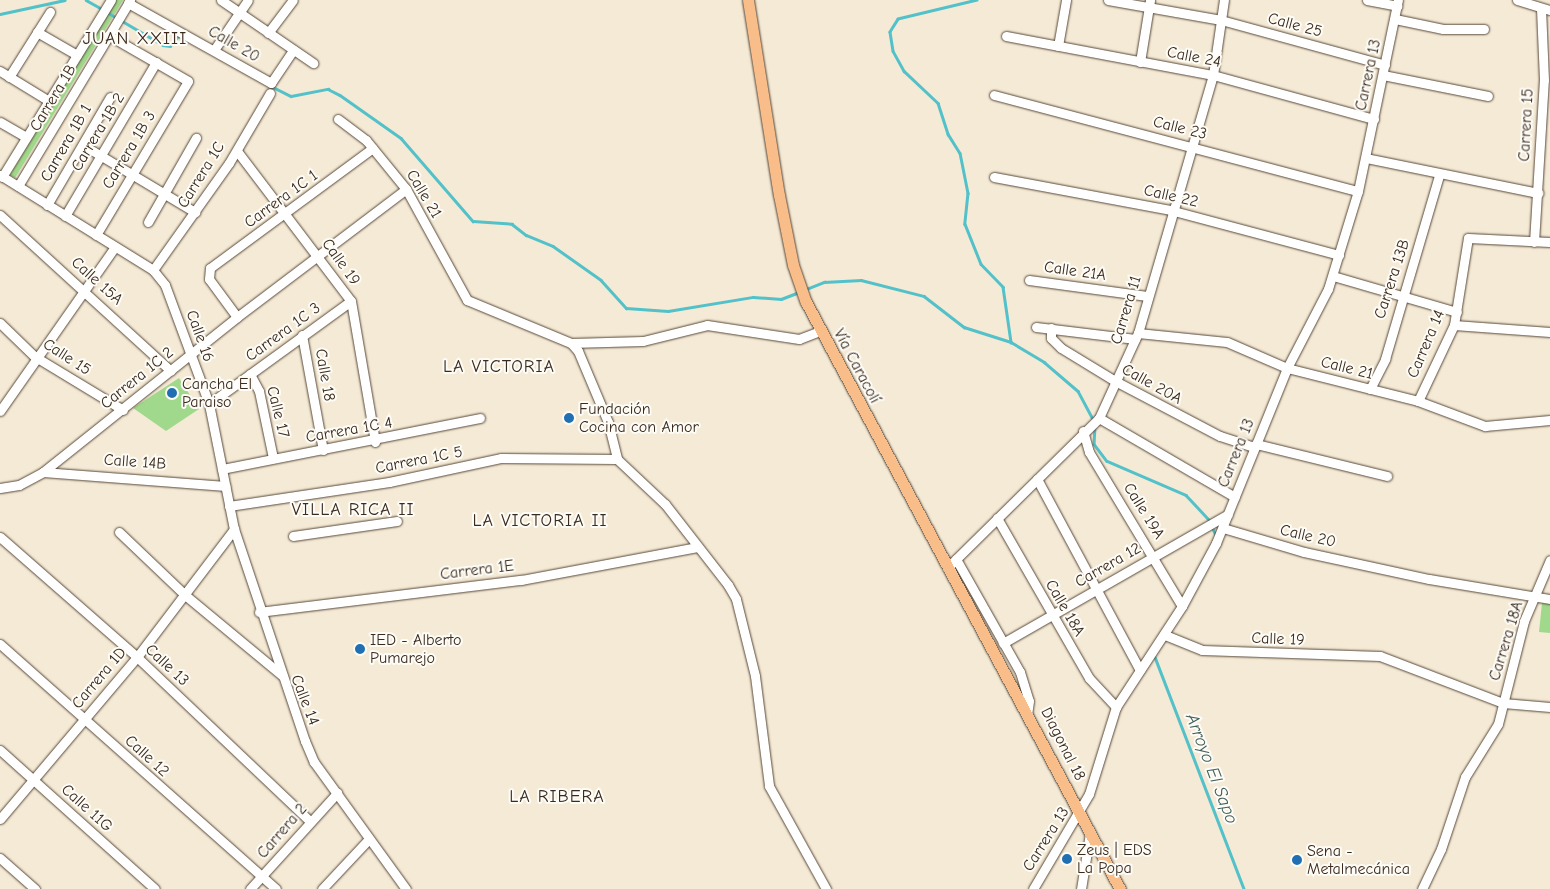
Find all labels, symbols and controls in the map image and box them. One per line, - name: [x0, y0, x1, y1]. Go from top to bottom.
- street label: Calle 25: [1266, 9, 1324, 41]
- street label: Calle 20: [205, 22, 263, 66]
- district label: JUAN XXIII: [82, 28, 188, 50]
- street label: Carrera 13: [1351, 38, 1385, 112]
- street label: Calle 24: [1165, 42, 1223, 72]
- street label: Carrera 1B: [26, 61, 80, 135]
- street label: Carrera 15: [1514, 88, 1538, 162]
- street label: Carrera 1B 2: [67, 89, 129, 175]
- street label: Carrera 1B 1: [36, 101, 96, 185]
- street label: Carrera 1B 3: [98, 107, 160, 193]
- street label: Calle 23: [1151, 112, 1209, 144]
- street label: Carrera 1C: [173, 138, 229, 212]
- street label: Carrera 1C 1: [241, 166, 321, 232]
- street label: Calle 21: [402, 166, 446, 222]
- street label: Calle 22: [1142, 180, 1200, 212]
- street label: Calle 19: [318, 235, 364, 289]
- street label: Carrera 13B: [1370, 237, 1414, 321]
- street label: Calle 15A: [67, 253, 127, 309]
- street label: Calle 21A: [1043, 257, 1107, 285]
- street label: Carrera 11: [1106, 273, 1146, 347]
- street label: Carrera 1C 3: [242, 298, 324, 366]
- street label: Carrera 14: [1403, 307, 1449, 381]
- street label: Calle 16: [182, 308, 218, 364]
- street label: Vía Caracolí: [829, 325, 885, 407]
- street label: Calle 15: [39, 334, 95, 380]
- street label: Carrera 1C 2: [97, 343, 177, 413]
- street label: Calle 18: [311, 347, 339, 403]
- street label: Calle 21: [1319, 352, 1375, 384]
- district label: LA VICTORIA: [442, 356, 556, 378]
- street label: Calle 20A: [1119, 360, 1185, 408]
- place label: Cancha El Paraiso: [182, 374, 252, 412]
- street label: Calle 17: [262, 384, 294, 440]
- marker: Cancha El Paraiso: [166, 387, 178, 399]
- place label: Fundación Cocina con Amor: [579, 399, 699, 437]
- marker: Fundación Cocina con Amor: [563, 412, 575, 424]
- street label: Carrera 1C 4: [304, 413, 394, 447]
- street label: Carrera 13: [1214, 416, 1258, 490]
- street label: Carrera 1C 5: [374, 442, 464, 478]
- street label: Calle 14B: [103, 450, 167, 474]
- street label: Calle 19A: [1119, 479, 1169, 543]
- district label: VILLA RICA II: [290, 499, 416, 521]
- district label: LA VICTORIA II: [471, 510, 609, 532]
- street label: Calle 20: [1278, 520, 1338, 552]
- street label: Carrera 12: [1072, 538, 1144, 592]
- street label: Carrera 1E: [439, 556, 515, 584]
- street label: Calle 18A: [1041, 576, 1089, 640]
- street label: Carrera 18A: [1485, 599, 1527, 683]
- street label: Calle 19: [1251, 628, 1305, 650]
- place label: IED - Alberto Pumarejo: [370, 630, 461, 668]
- street label: Calle 13: [141, 640, 193, 690]
- street label: Carrera 1D: [68, 643, 130, 713]
- marker: IED - Alberto Pumarejo: [354, 643, 366, 655]
- street label: Calle 14: [287, 672, 323, 728]
- street label: Diagonal 18: [1036, 704, 1090, 784]
- water label: Arroyo El Sapo: [1180, 711, 1242, 827]
- street label: Calle 12: [121, 731, 173, 781]
- street label: Calle 11G: [57, 780, 117, 836]
- district label: LA RIBERA: [508, 786, 606, 808]
- street label: Carrera 2: [253, 800, 311, 862]
- street label: Carrera 13: [1019, 803, 1073, 875]
- place label: Zeus | EDS La Popa: [1077, 840, 1152, 878]
- place label: Sena - Metalmecánica: [1307, 841, 1410, 879]
- marker: Zeus | EDS La Popa: [1061, 853, 1073, 865]
- marker: Sena - Metalmecánica: [1291, 854, 1303, 866]

